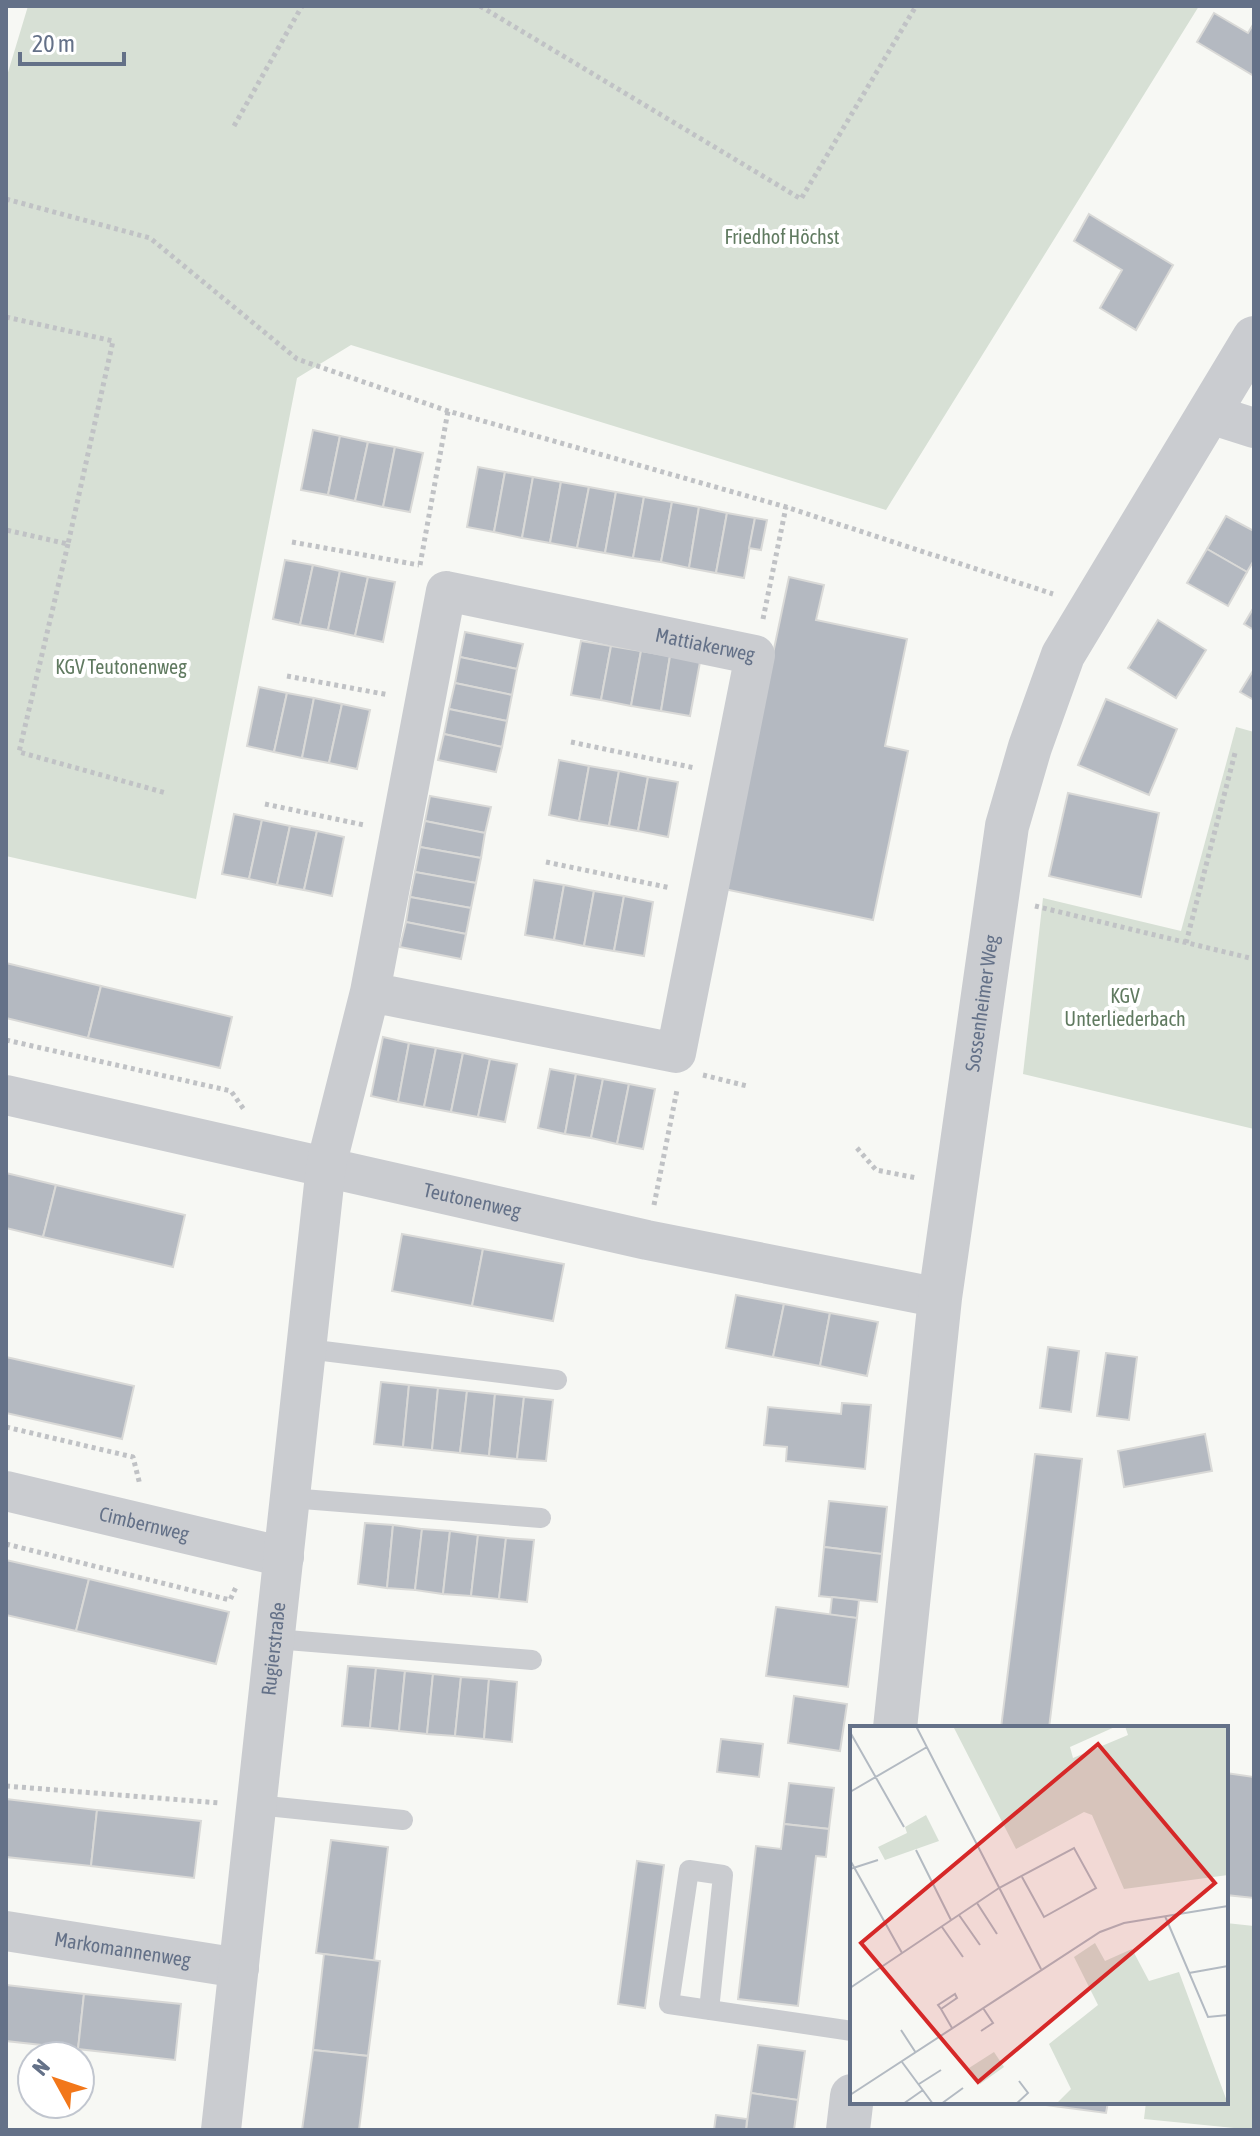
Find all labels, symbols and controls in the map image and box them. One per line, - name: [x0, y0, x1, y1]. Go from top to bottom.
- scale bar: [20, 16, 124, 66]
- text: 20 m: [32, 30, 75, 57]
- park label: Friedhof Höchst: [725, 225, 840, 248]
- street label: Mattiakerweg: [653, 623, 757, 666]
- park label: KGV Teutonenweg: [55, 655, 187, 678]
- street label: Sossenheimer Weg: [960, 933, 1002, 1073]
- park label: KGV Unterliederbach: [1064, 984, 1186, 1030]
- street label: Teutonenweg: [421, 1178, 524, 1222]
- street label: Cimbernweg: [97, 1502, 192, 1545]
- street label: Rugierstraße: [256, 1601, 289, 1697]
- inset map: [850, 1726, 1228, 2104]
- street label: Markomannenweg: [53, 1927, 193, 1971]
- north arrow: [16, 2040, 96, 2120]
- text: N: [27, 2054, 55, 2080]

